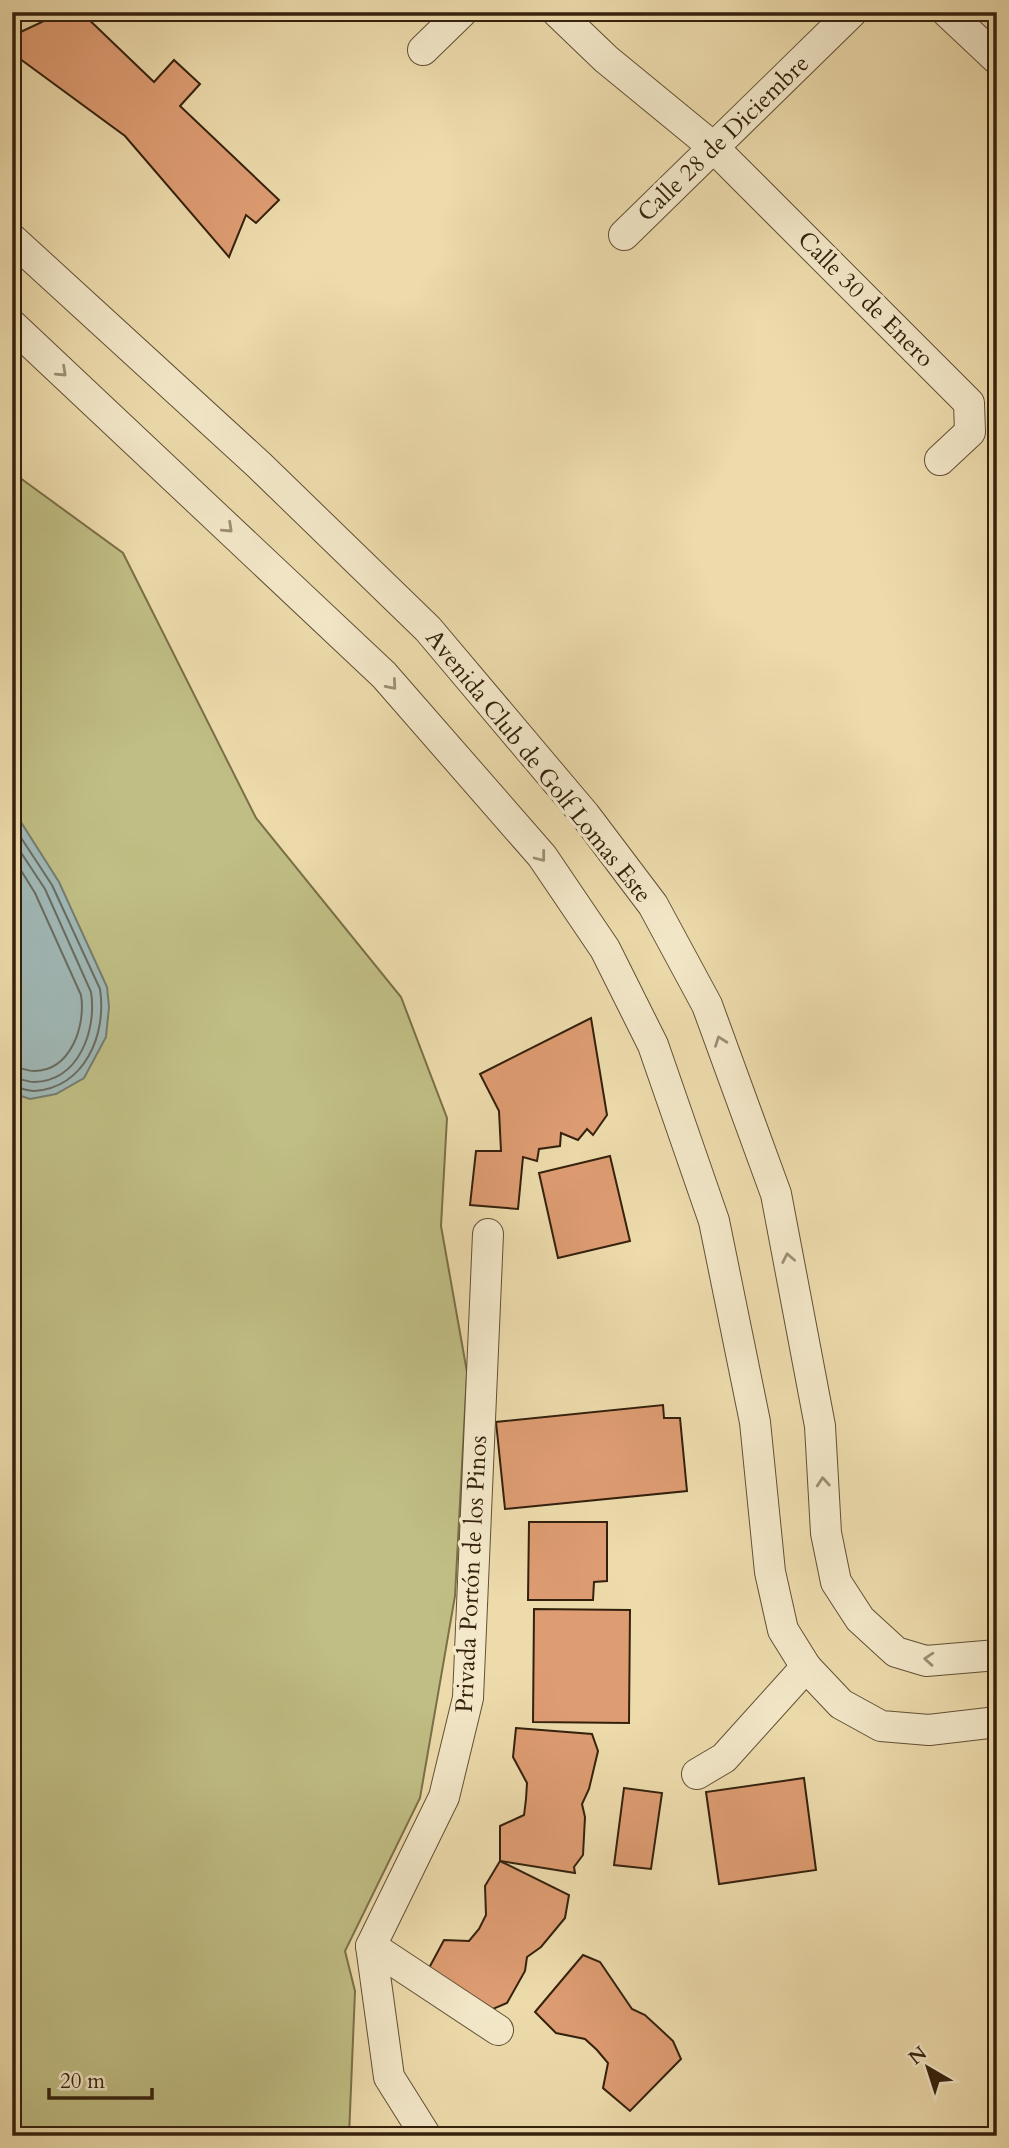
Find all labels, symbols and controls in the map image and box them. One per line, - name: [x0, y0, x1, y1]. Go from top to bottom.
- street label: Calle 28 de Diciembre: [630, 48, 816, 229]
- street label: Calle 30 de Enero: [790, 224, 941, 375]
- one-way arrow: [54, 363, 67, 376]
- one-way arrow: [220, 519, 233, 532]
- street label: Avenida Club de Golf Lomas Este: [418, 623, 659, 910]
- one-way arrow: [384, 676, 396, 689]
- one-way arrow: [533, 849, 546, 861]
- one-way arrow: [715, 1036, 729, 1048]
- one-way arrow: [782, 1252, 797, 1264]
- street label: Privada Portón de los Pinos: [448, 1435, 495, 1714]
- one-way arrow: [816, 1477, 831, 1488]
- one-way arrow: [923, 1652, 934, 1667]
- north arrow: [894, 2032, 964, 2102]
- text: N: [903, 2040, 933, 2071]
- scale bar: [49, 2057, 152, 2101]
- text: 20 m: [60, 2067, 105, 2096]

